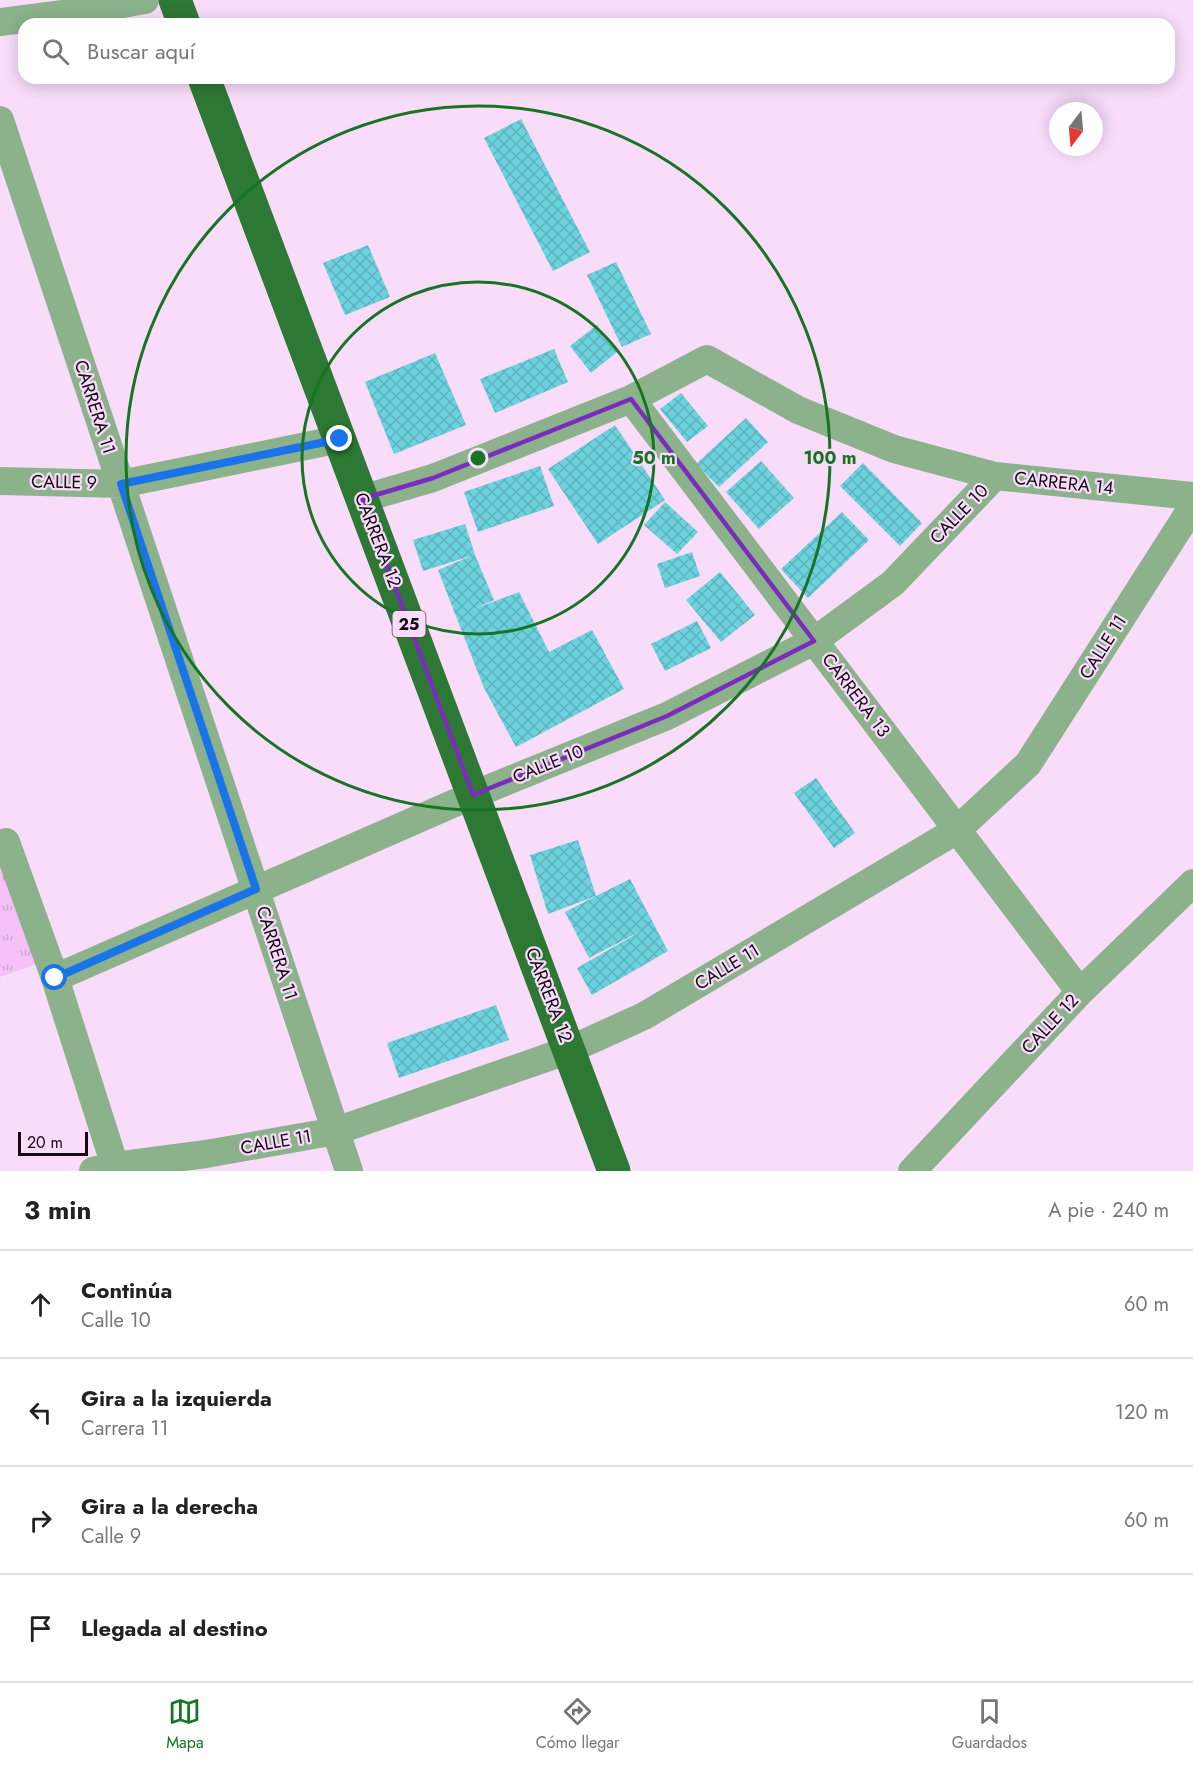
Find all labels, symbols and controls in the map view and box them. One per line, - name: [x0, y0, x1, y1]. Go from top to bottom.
- search box: [18, 18, 1175, 84]
- icon: search: [39, 35, 72, 68]
- text: Buscar aquí: [87, 35, 195, 67]
- north arrow: [1049, 102, 1103, 156]
- street label: CARRERA 11: [68, 357, 122, 457]
- route end: [326, 425, 352, 451]
- text: 50 m: [632, 445, 676, 471]
- text: 100 m: [803, 445, 857, 471]
- centre of rings: [468, 448, 488, 468]
- street label: CARRERA 14: [1013, 465, 1115, 501]
- street label: CALLE 9: [31, 468, 97, 496]
- street label: CALLE 10: [924, 478, 994, 550]
- street label: CARRERA 12: [348, 489, 408, 591]
- street label: CALLE 11: [1073, 610, 1133, 684]
- road number: 25: [392, 611, 426, 637]
- street label: CARRERA 13: [816, 648, 896, 743]
- street label: CALLE 10: [509, 738, 588, 790]
- street label: CARRERA 11: [250, 903, 304, 1003]
- street label: CALLE 11: [690, 937, 764, 997]
- street label: CARRERA 12: [519, 944, 579, 1046]
- route start: [41, 964, 67, 990]
- street label: CALLE 12: [1015, 988, 1085, 1060]
- street label: CALLE 11: [238, 1123, 314, 1161]
- scale bar: [18, 1129, 88, 1156]
- text: 20 m: [27, 1131, 63, 1154]
- text: 3 min: [24, 1191, 91, 1229]
- text: A pie · 240 m: [1048, 1196, 1169, 1225]
- text: Continúa: [81, 1274, 172, 1306]
- icon: ahead: [24, 1288, 57, 1321]
- text: 60 m: [1124, 1290, 1169, 1319]
- text: Calle 10: [81, 1306, 151, 1335]
- text: Gira a la izquierda: [81, 1382, 272, 1414]
- icon: left: [24, 1396, 57, 1429]
- text: 120 m: [1115, 1398, 1169, 1427]
- text: Carrera 11: [81, 1414, 169, 1443]
- text: Gira a la derecha: [81, 1490, 258, 1522]
- icon: right: [24, 1504, 57, 1537]
- text: 60 m: [1124, 1506, 1169, 1535]
- text: Calle 9: [81, 1522, 141, 1551]
- icon: arrive: [24, 1612, 57, 1645]
- text: Llegada al destino: [81, 1612, 268, 1644]
- tab: Mapa: [166, 1695, 204, 1754]
- tab: Cómo llegar: [536, 1695, 619, 1754]
- tab: Guardados: [952, 1695, 1027, 1754]

